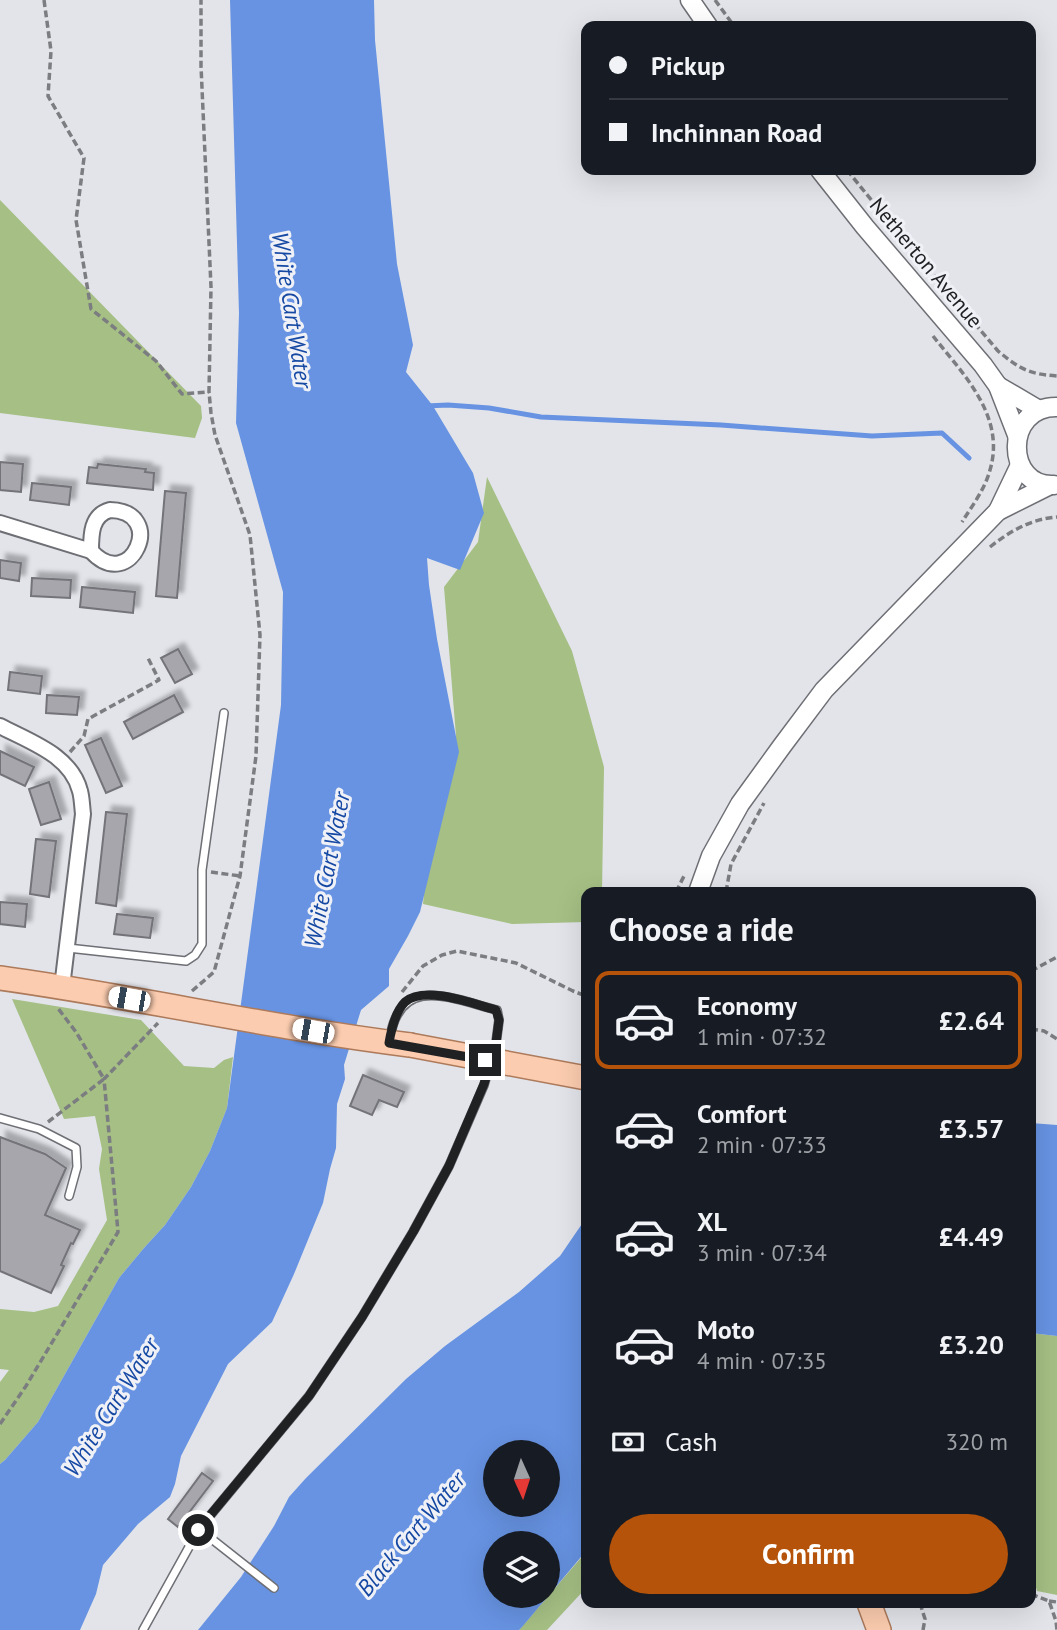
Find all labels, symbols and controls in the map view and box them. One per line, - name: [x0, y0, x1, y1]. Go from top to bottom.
- text: Pickup: [651, 49, 725, 82]
- text: Inchinnan Road: [651, 116, 822, 149]
- street label: Netherton Avenue: [864, 192, 989, 333]
- water label: White Cart Water: [266, 230, 319, 391]
- water label: White Cart Water: [297, 788, 356, 950]
- text: Choose a ride: [609, 908, 794, 950]
- car: [107, 985, 152, 1013]
- icon: car: [613, 989, 676, 1052]
- text: Economy: [697, 989, 797, 1022]
- text: £2.64: [939, 1004, 1004, 1037]
- car: [291, 1017, 336, 1045]
- text: 1 min · 07:32: [697, 1022, 827, 1051]
- route end: [469, 1044, 501, 1076]
- icon: car: [613, 1097, 676, 1160]
- text: Comfort: [697, 1097, 787, 1130]
- text: £3.57: [939, 1112, 1004, 1145]
- text: 2 min · 07:33: [697, 1130, 827, 1159]
- icon: car: [613, 1205, 676, 1268]
- text: XL: [697, 1205, 727, 1238]
- text: £4.49: [939, 1220, 1004, 1253]
- text: 3 min · 07:34: [697, 1238, 827, 1267]
- icon: car: [613, 1313, 676, 1376]
- text: Moto: [697, 1313, 755, 1346]
- text: £3.20: [939, 1328, 1004, 1361]
- water label: White Cart Water: [57, 1331, 165, 1481]
- text: 4 min · 07:35: [697, 1346, 827, 1375]
- icon: cash: [609, 1423, 647, 1461]
- text: Cash: [665, 1425, 717, 1458]
- text: 320 m: [946, 1427, 1008, 1456]
- north arrow: [483, 1440, 560, 1517]
- map controls: [483, 1440, 560, 1608]
- water label: Black Cart Water: [350, 1465, 472, 1602]
- route start: [182, 1514, 214, 1546]
- button: Confirm: [609, 1514, 1008, 1594]
- button: layers: [483, 1531, 560, 1608]

